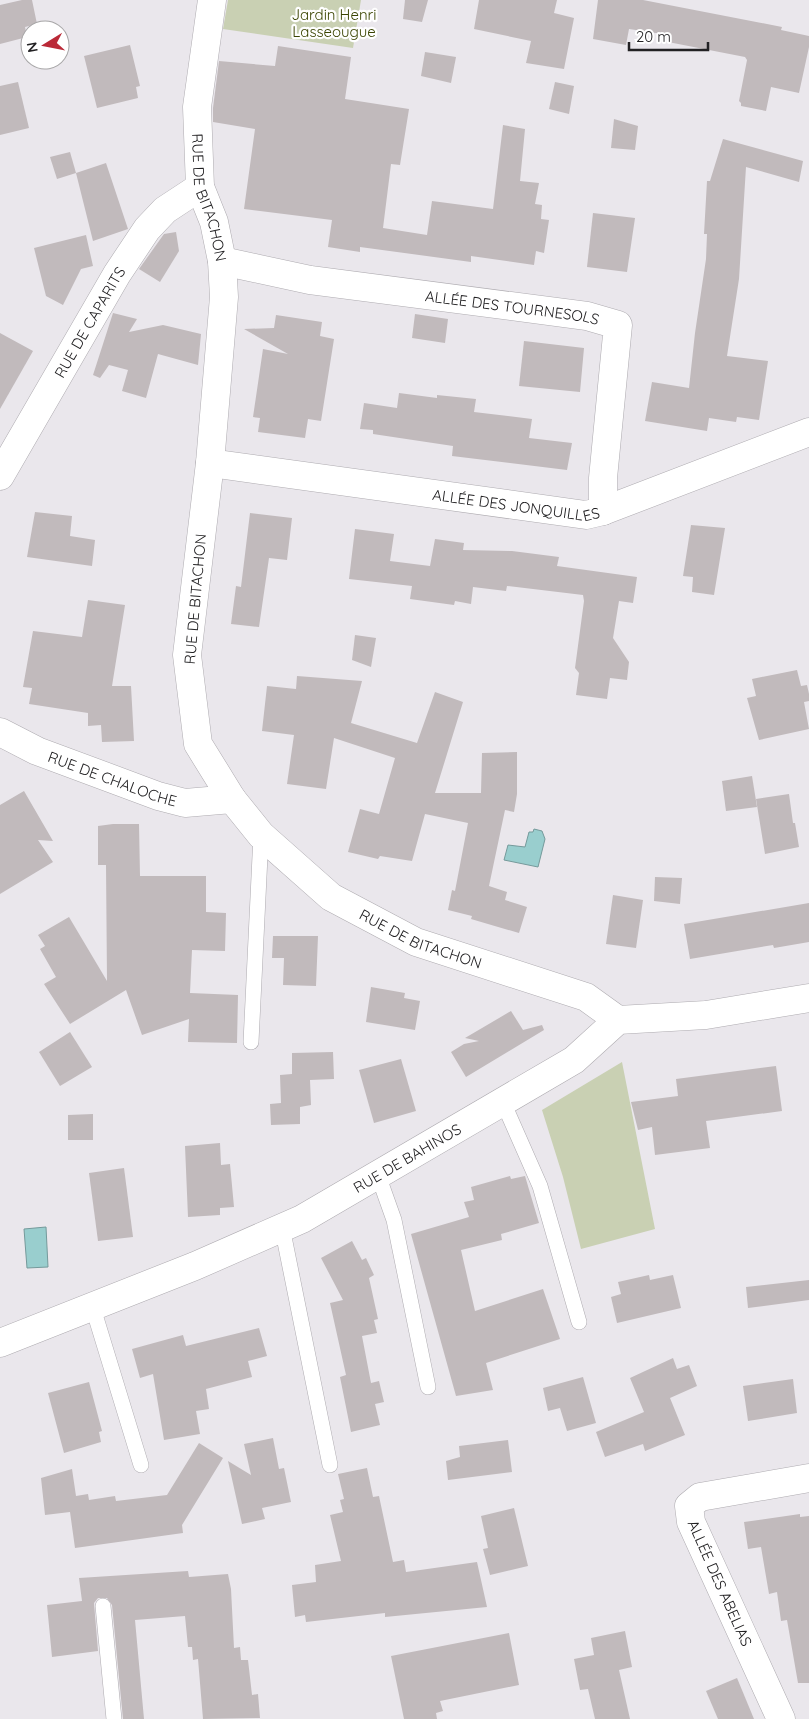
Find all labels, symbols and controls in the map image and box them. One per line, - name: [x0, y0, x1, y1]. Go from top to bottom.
- park label: Jardin Henri Lasseougue: [291, 5, 377, 41]
- north arrow: [20, 20, 70, 70]
- scale bar: [629, 20, 708, 52]
- text: 20 m: [636, 27, 671, 46]
- text: N: [22, 41, 42, 54]
- street label: RUE DE BITACHON: [188, 133, 231, 263]
- street label: RUE DE CAPARITS: [50, 263, 129, 381]
- street label: ALLÉE DES TOURNESOLS: [424, 286, 602, 329]
- street label: ALLÉE DES JONQUILLES: [431, 484, 602, 525]
- street label: RUE DE BITACHON: [180, 533, 210, 665]
- street label: RUE DE CHALOCHE: [46, 746, 179, 810]
- street label: RUE DE BITACHON: [356, 904, 484, 972]
- street label: RUE DE BAHINOS: [350, 1119, 464, 1197]
- street label: ALLÉE DES ABELIAS: [684, 1517, 756, 1649]

